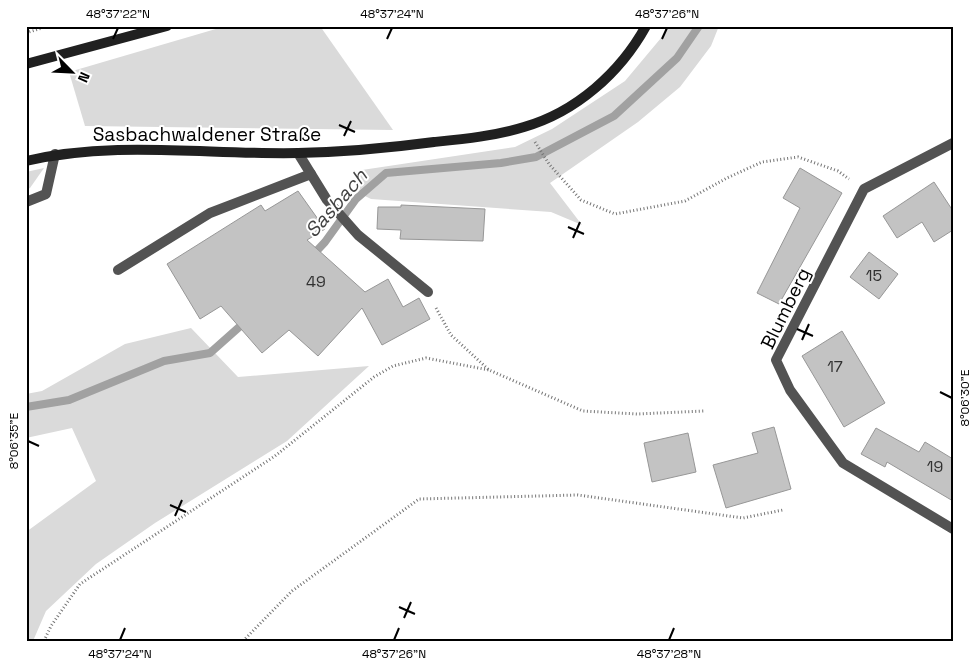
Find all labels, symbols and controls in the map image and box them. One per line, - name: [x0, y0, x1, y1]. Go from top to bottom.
- text: 48°37'22"N: [86, 6, 150, 22]
- text: 48°37'24"N: [360, 6, 424, 22]
- text: 48°37'26"N: [635, 6, 699, 22]
- north arrow: [48, 48, 98, 98]
- text: N: [74, 69, 94, 85]
- street label: Sasbachwaldener Straße: [93, 122, 321, 147]
- water label: Sasbach: [299, 163, 373, 243]
- street label: Blumberg: [755, 263, 816, 353]
- house number: 15: [866, 265, 882, 286]
- house number: 49: [306, 271, 326, 292]
- house number: 17: [827, 356, 843, 377]
- text: 8°06'30"E: [957, 369, 973, 426]
- text: 8°06'35"E: [6, 413, 22, 469]
- house number: 19: [927, 456, 943, 477]
- text: 48°37'24"N: [88, 646, 152, 662]
- text: 48°37'26"N: [362, 646, 426, 662]
- text: 48°37'28"N: [637, 646, 701, 662]

